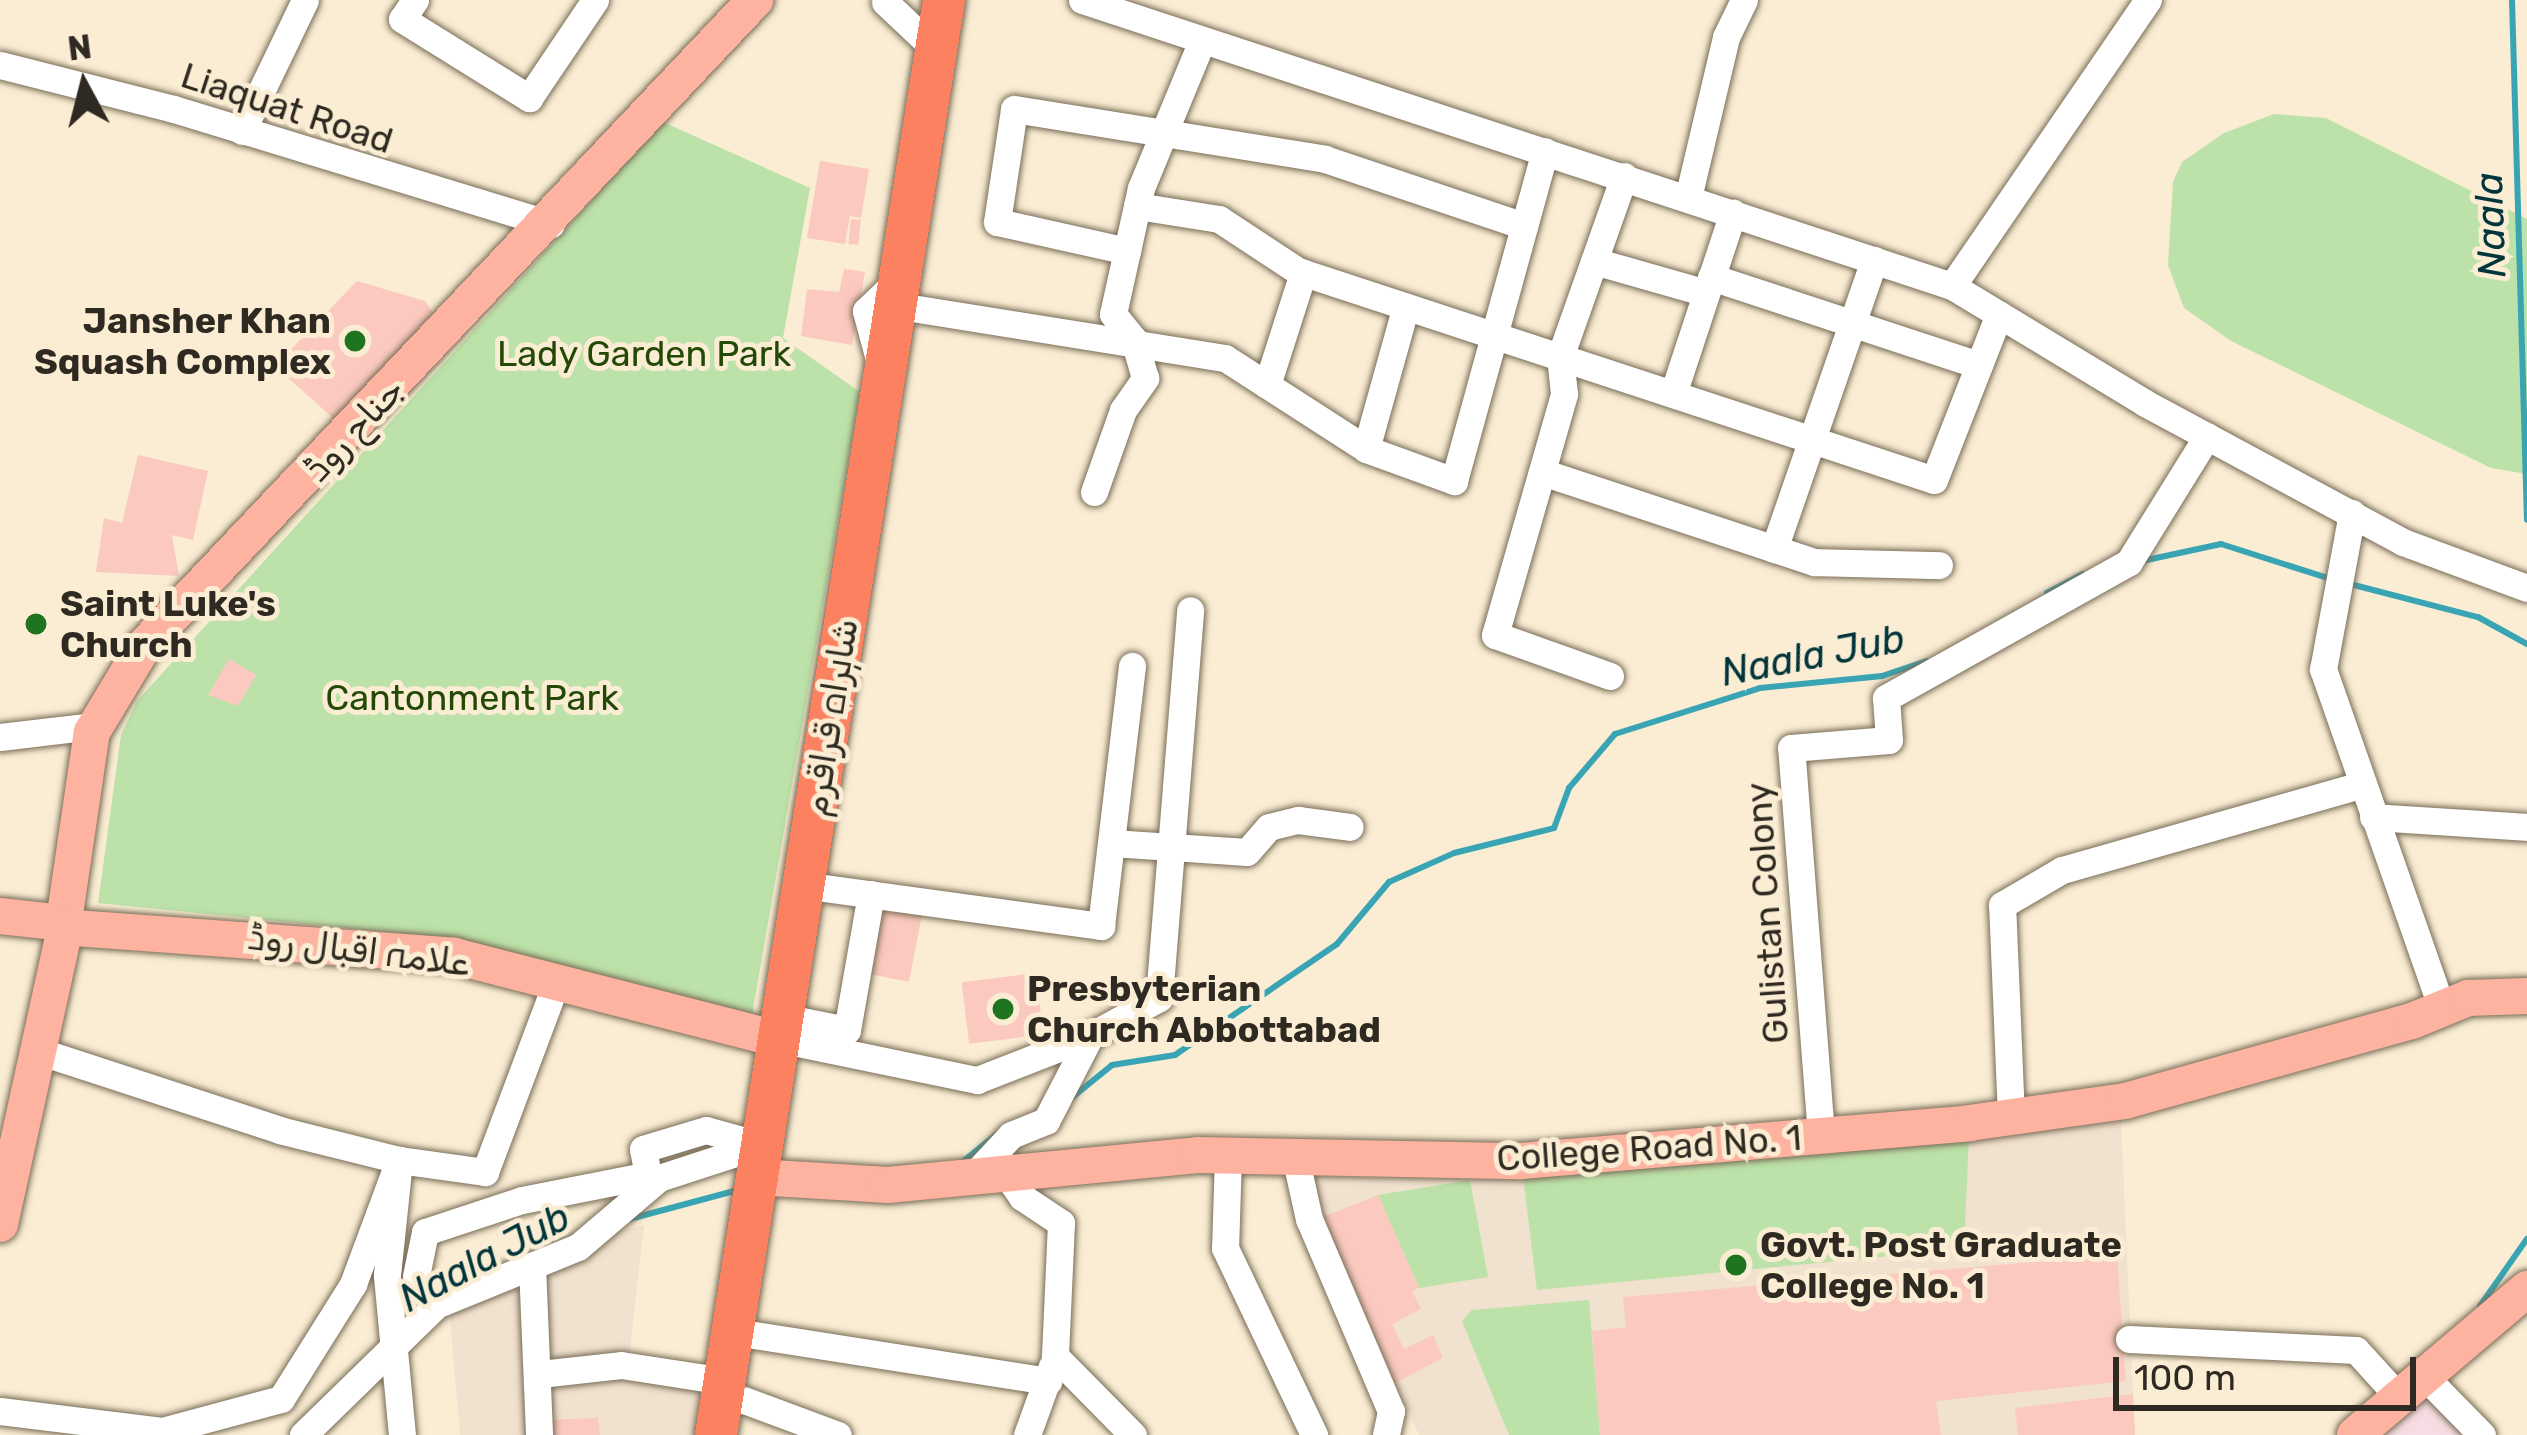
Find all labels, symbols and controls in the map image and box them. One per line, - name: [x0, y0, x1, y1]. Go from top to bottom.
- north arrow: [24, 24, 144, 144]
- text: N: [65, 27, 94, 69]
- street label: Liaquat Road: [176, 53, 398, 163]
- water label: Naala: [2466, 172, 2516, 278]
- place label: Jansher Khan Squash Complex: [34, 298, 331, 383]
- marker: Jansher Khan Squash Complex: [342, 328, 368, 354]
- park label: Lady Garden Park: [496, 332, 792, 376]
- street label: جناح روڈ: [295, 368, 413, 490]
- place label: Saint Luke's Church: [60, 581, 276, 666]
- marker: Saint Luke's Church: [23, 611, 49, 637]
- street label: شاہراہ قراقرم: [793, 615, 867, 819]
- water label: Naala Jub: [1717, 615, 1909, 697]
- park label: Cantonment Park: [325, 676, 619, 720]
- street label: Gulistan Colony: [1736, 781, 1798, 1045]
- street label: علامہ اقبال روڈ: [246, 915, 472, 985]
- place label: Presbyterian Church Abbottabad: [1027, 966, 1382, 1051]
- marker: Presbyterian Church Abbottabad: [990, 996, 1016, 1022]
- street label: College Road No. 1: [1495, 1116, 1803, 1180]
- water label: Naala Jub: [392, 1194, 578, 1322]
- place label: Govt. Post Graduate College No. 1: [1760, 1222, 2122, 1307]
- marker: Govt. Post Graduate College No. 1: [1723, 1252, 1749, 1278]
- scale bar: [2119, 1333, 2422, 1407]
- text: 100 m: [2134, 1356, 2236, 1399]

